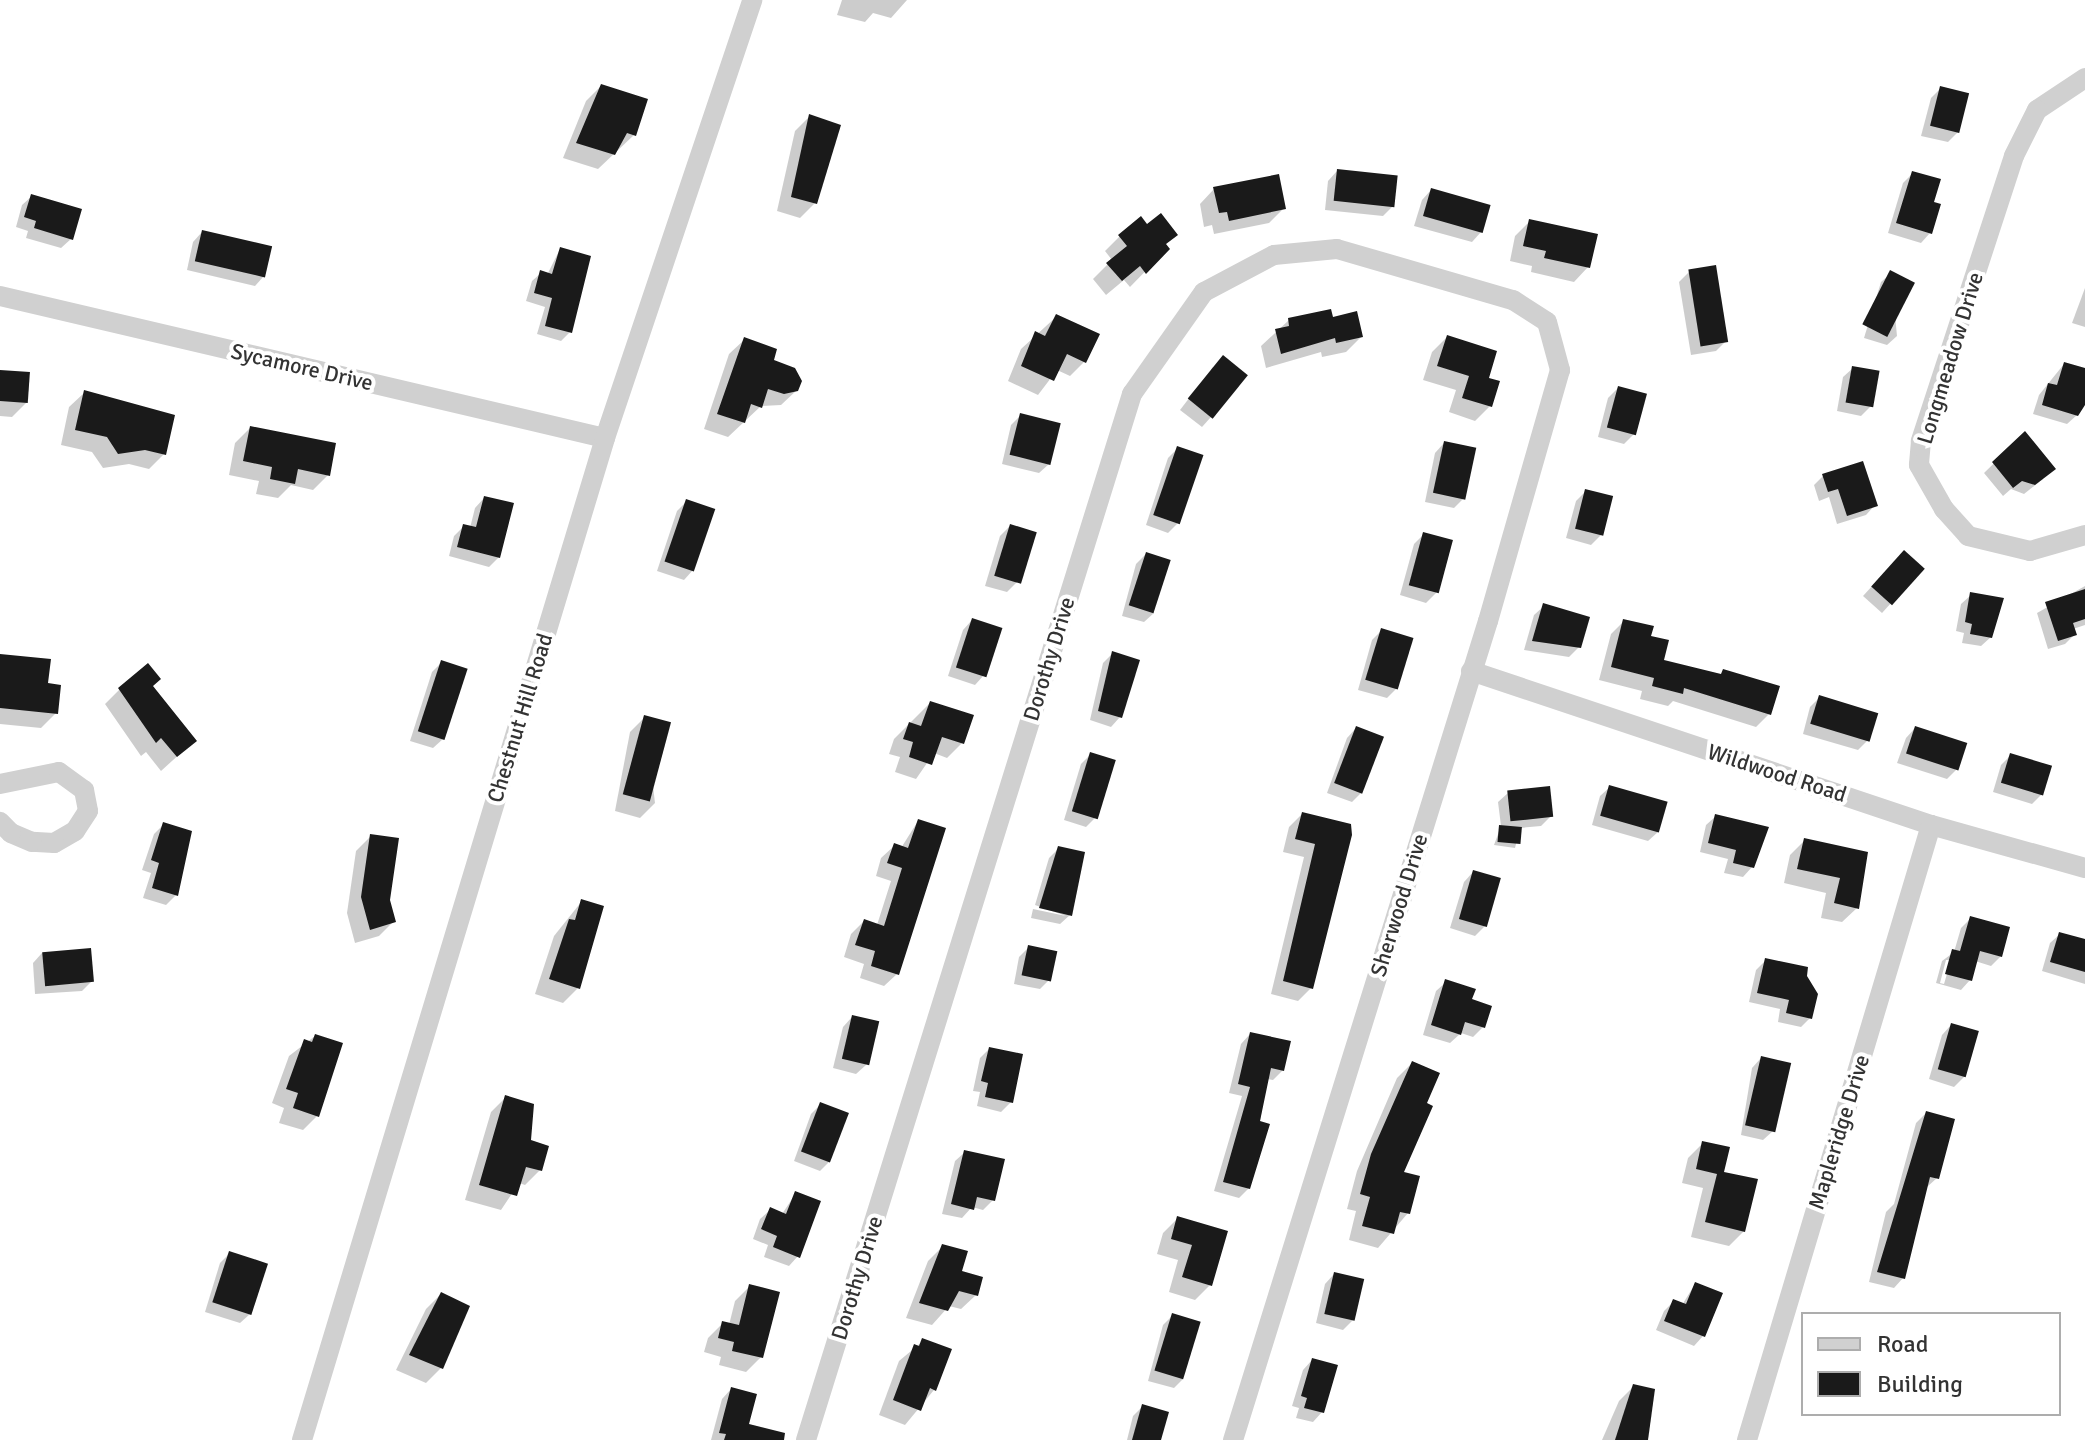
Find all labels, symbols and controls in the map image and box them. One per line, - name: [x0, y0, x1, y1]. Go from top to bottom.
- street label: Longmeadow Drive: [1911, 269, 1989, 447]
- street label: Sycamore Drive: [228, 338, 376, 396]
- street label: Dorothy Drive: [1018, 594, 1080, 724]
- street label: Chestnut Hill Road: [482, 630, 558, 806]
- street label: Wildwood Road: [1704, 738, 1850, 808]
- street label: Sherwood Drive: [1365, 830, 1433, 980]
- street label: Mapleridge Drive: [1803, 1051, 1875, 1213]
- street label: Dorothy Drive: [826, 1213, 888, 1343]
- legend: [1801, 1312, 2061, 1416]
- text: Road: [1877, 1329, 1928, 1359]
- text: Building: [1877, 1369, 1963, 1399]

